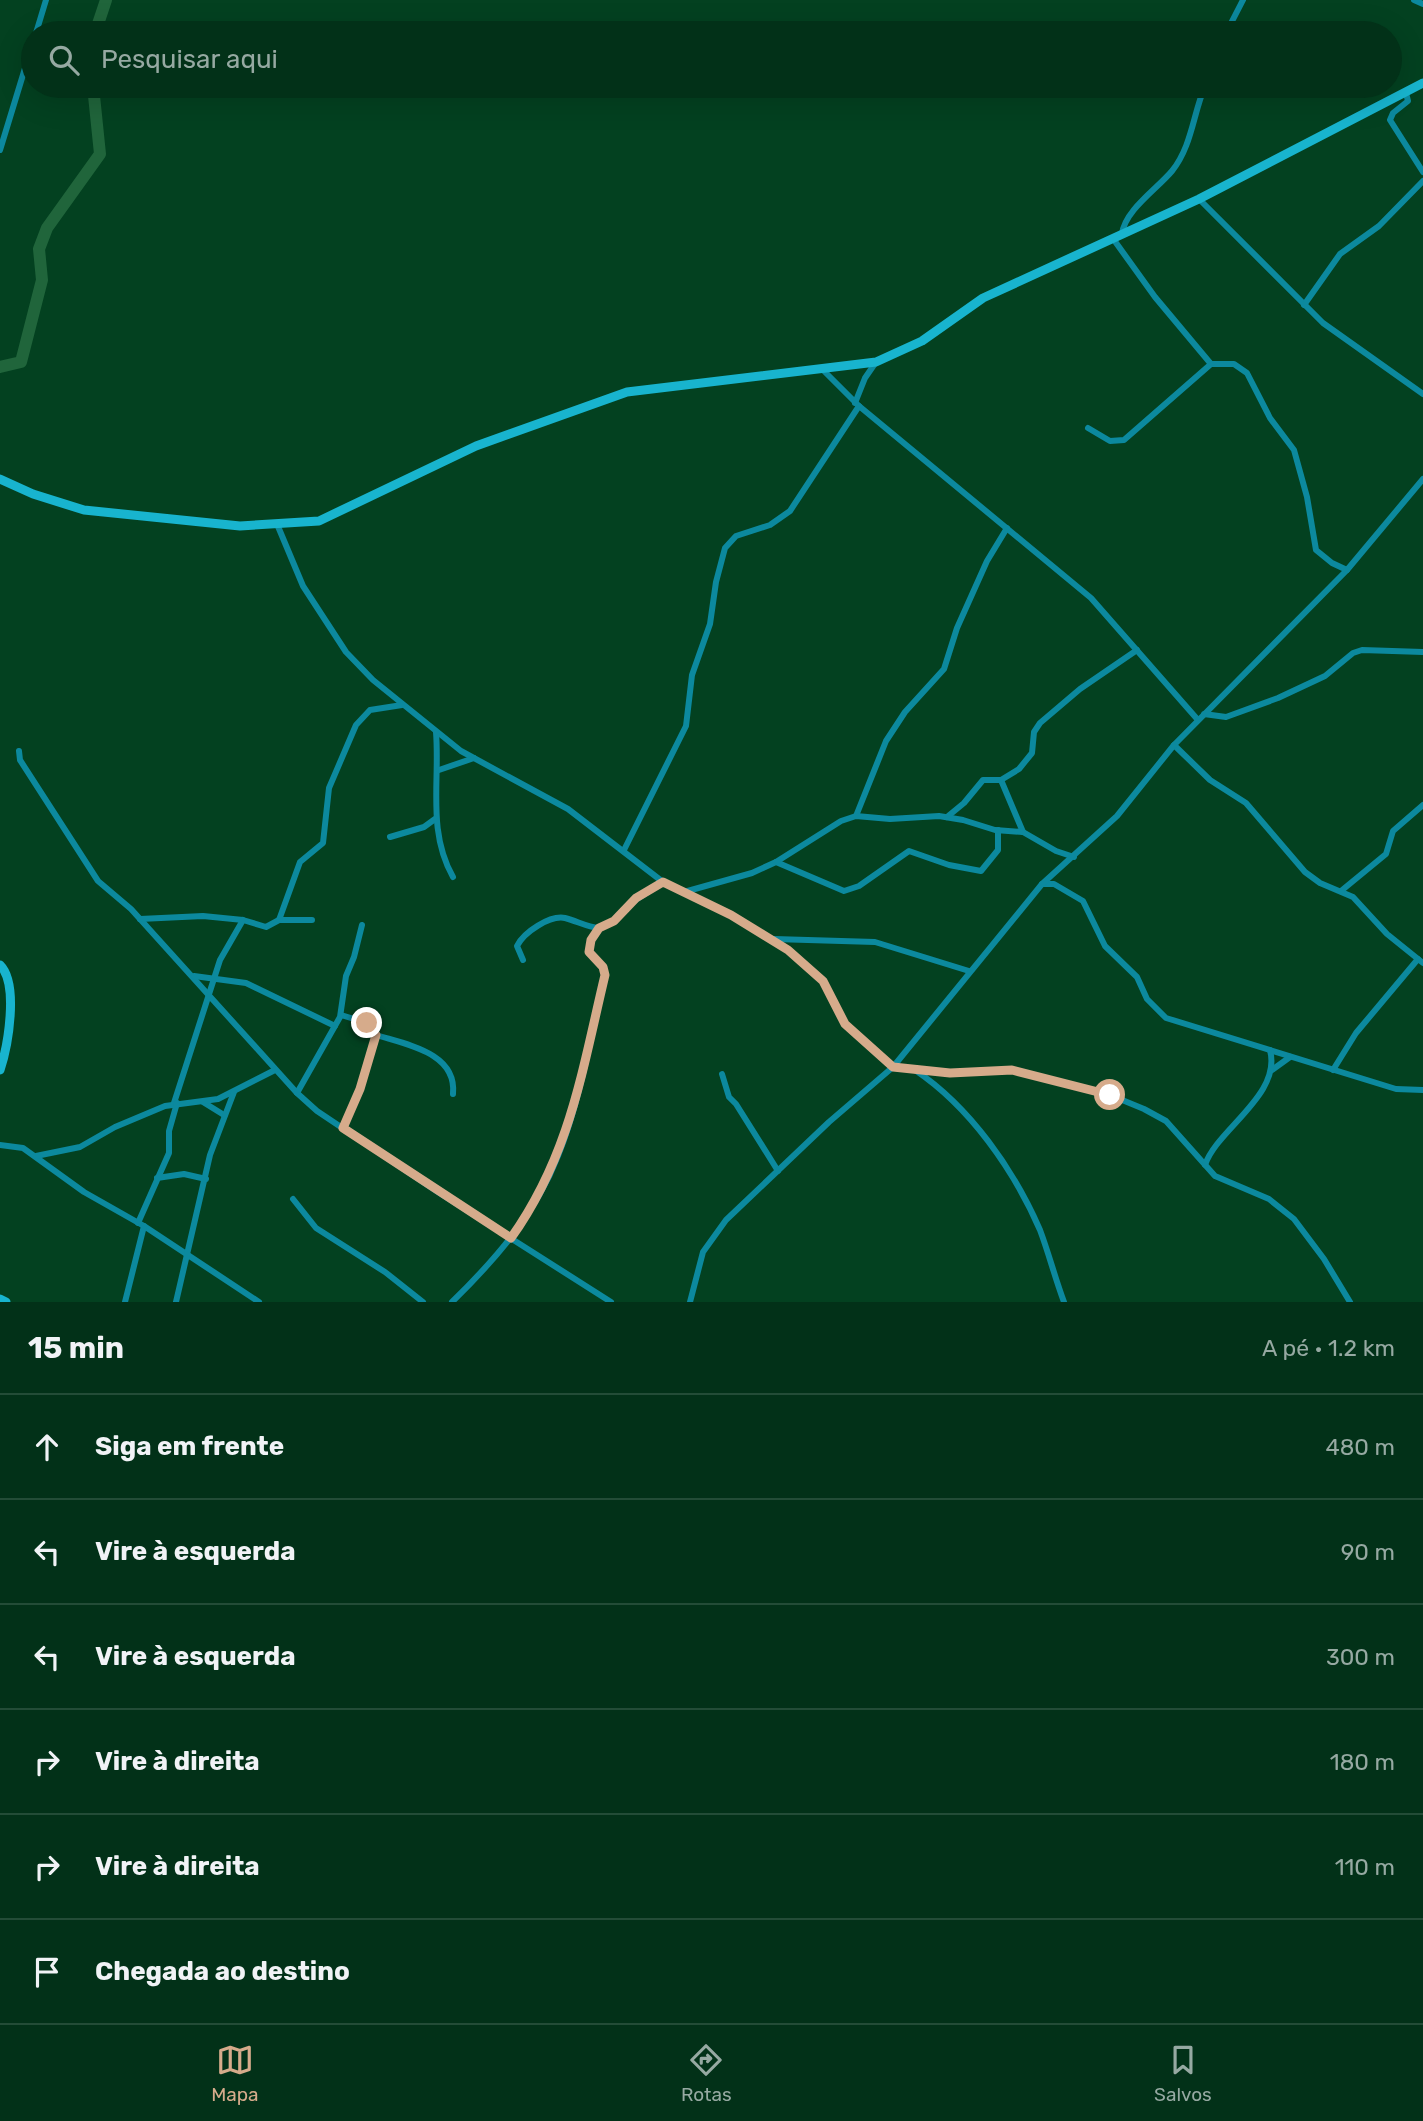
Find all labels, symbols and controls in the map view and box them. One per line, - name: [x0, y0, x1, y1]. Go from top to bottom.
- search box: [21, 21, 1402, 98]
- icon: search: [45, 41, 83, 79]
- text: Pesquisar aqui: [101, 44, 278, 75]
- route end: [351, 1007, 382, 1038]
- route start: [1094, 1079, 1125, 1110]
- text: 15 min: [28, 1330, 124, 1366]
- text: A pé · 1.2 km: [1262, 1334, 1395, 1362]
- icon: ahead: [28, 1428, 66, 1466]
- text: Siga em frente: [95, 1431, 284, 1462]
- text: 480 m: [1325, 1433, 1395, 1461]
- icon: left: [28, 1533, 66, 1571]
- text: Vire à esquerda: [95, 1536, 296, 1567]
- text: 90 m: [1341, 1538, 1395, 1566]
- icon: left: [28, 1638, 66, 1676]
- text: Vire à esquerda: [95, 1641, 296, 1672]
- text: 300 m: [1326, 1643, 1395, 1671]
- icon: right: [28, 1743, 66, 1781]
- text: Vire à direita: [95, 1746, 260, 1777]
- text: 180 m: [1330, 1748, 1395, 1776]
- icon: right: [28, 1848, 66, 1886]
- text: Vire à direita: [95, 1851, 260, 1882]
- text: 110 m: [1335, 1853, 1395, 1881]
- icon: arrive: [28, 1953, 66, 1991]
- text: Chegada ao destino: [95, 1956, 350, 1987]
- tab: Mapa: [211, 2041, 259, 2106]
- tab: Rotas: [681, 2041, 732, 2106]
- tab: Salvos: [1154, 2041, 1212, 2106]

